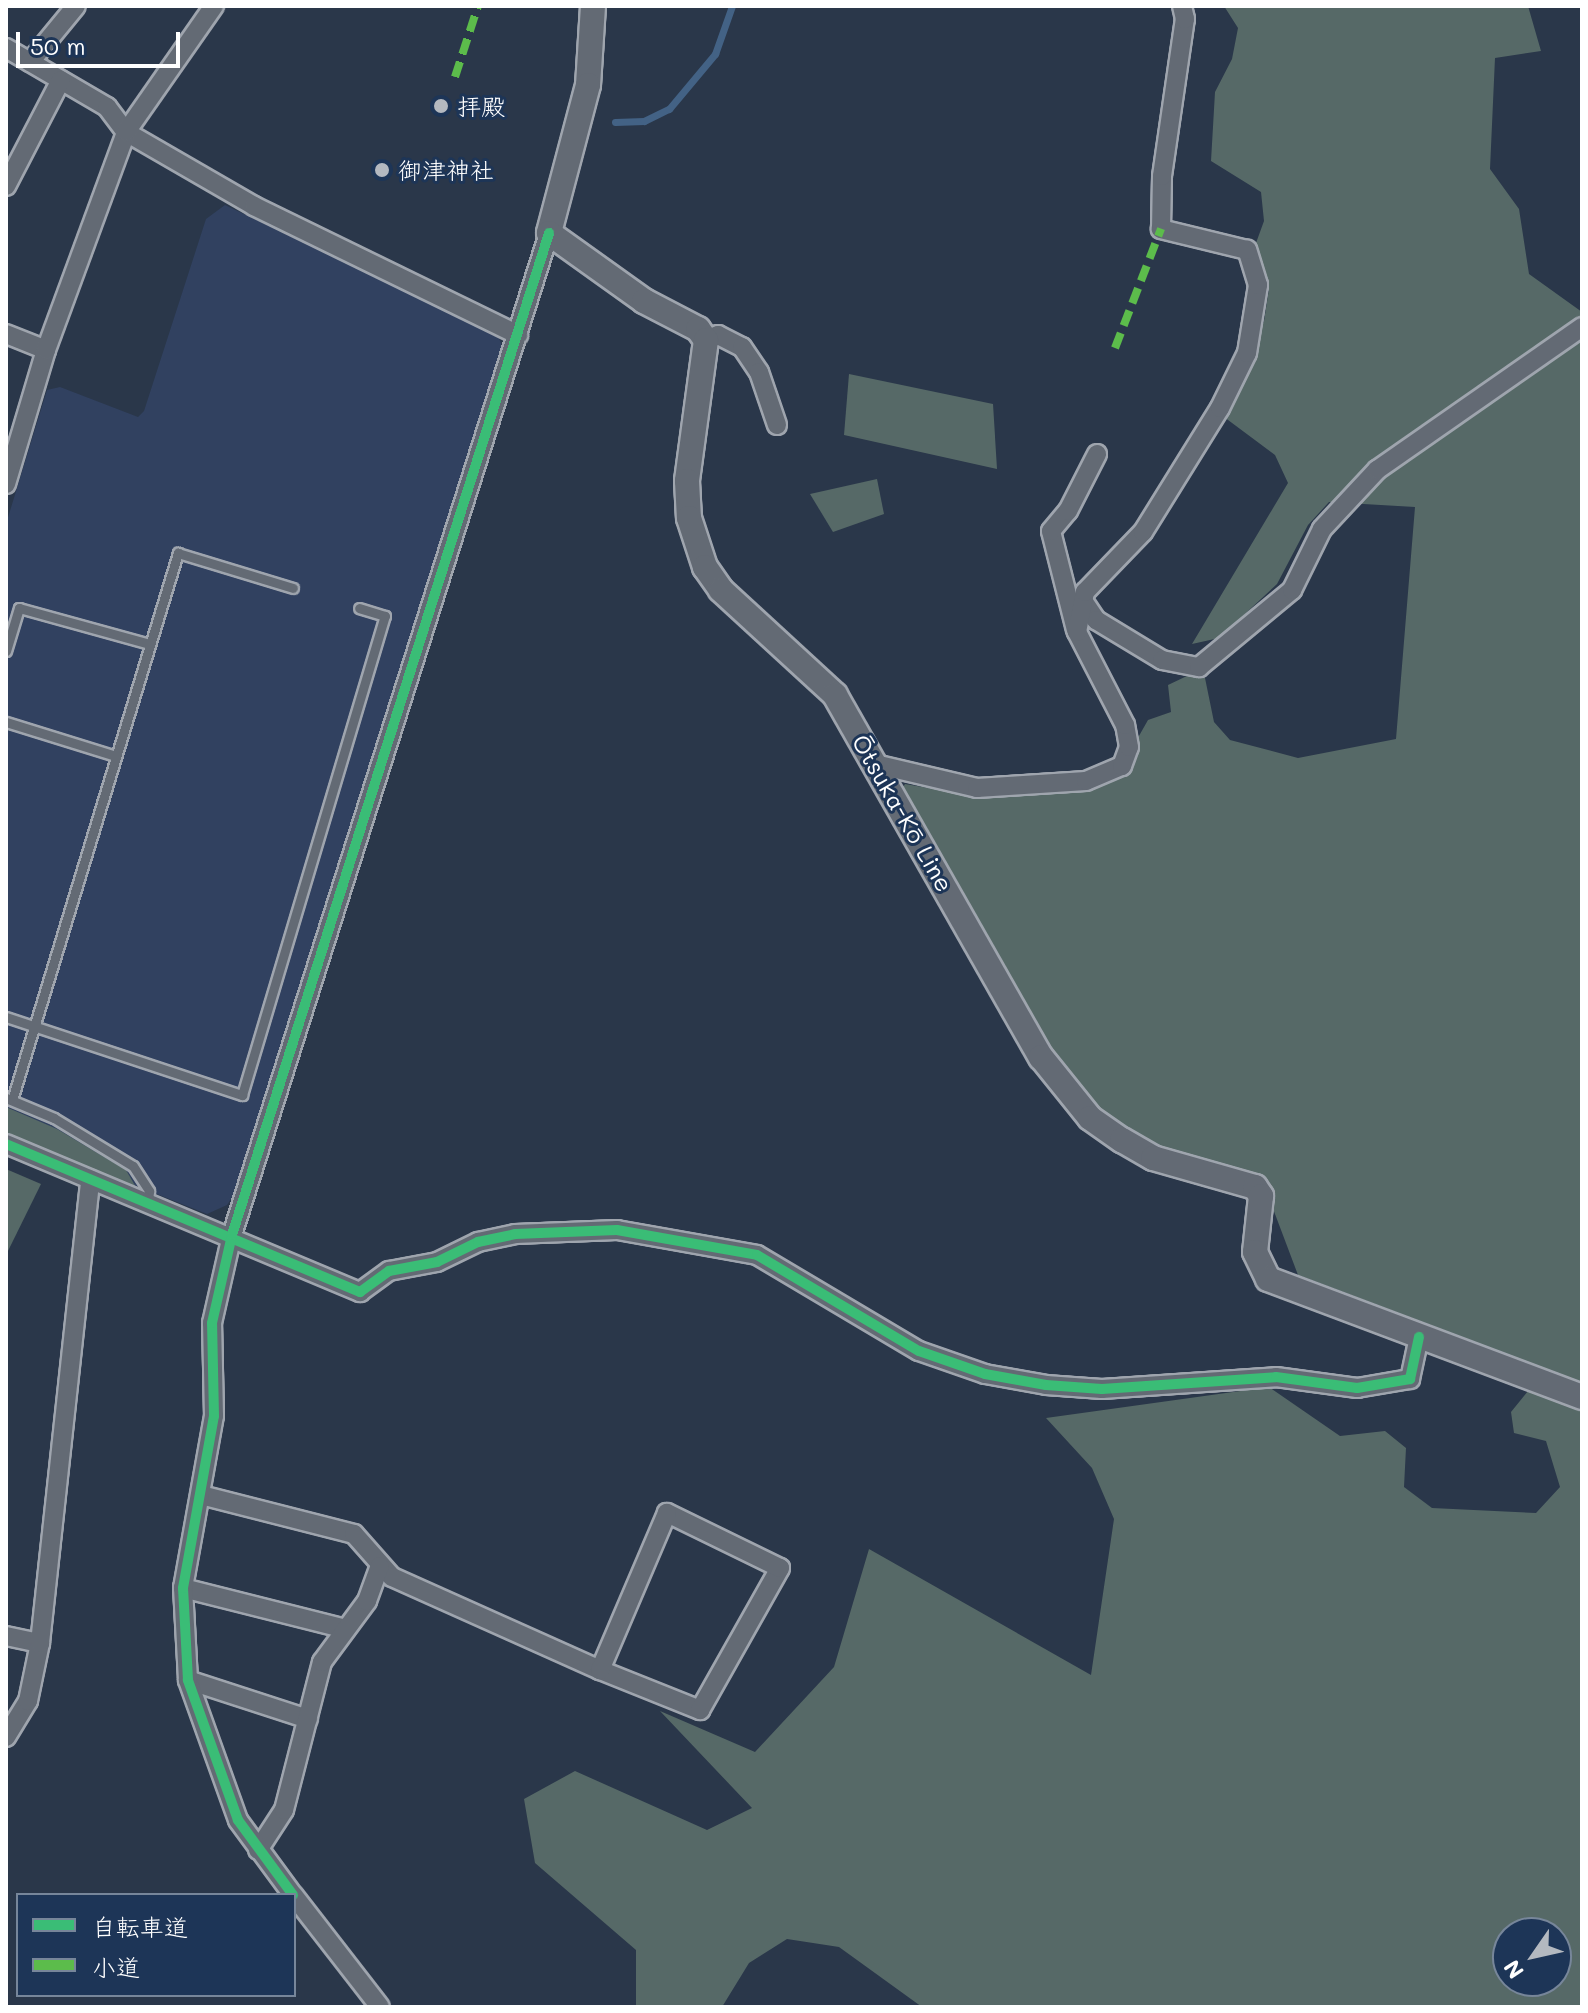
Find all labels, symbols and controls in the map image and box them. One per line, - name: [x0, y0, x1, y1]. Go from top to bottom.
- scale bar: [20, 16, 184, 66]
- text: 50 m: [30, 30, 86, 61]
- place label: 拝殿: [457, 92, 505, 120]
- marker: 拝殿: [432, 97, 450, 115]
- place label: 御津神社: [398, 156, 494, 184]
- marker: 御津神社: [373, 161, 391, 179]
- street label: Ōtsuka-Kō Line: [846, 729, 960, 897]
- legend: [16, 1893, 296, 1997]
- text: 自転車道: [92, 1911, 188, 1942]
- north arrow: [1492, 1917, 1572, 1997]
- text: 小道: [92, 1951, 140, 1982]
- text: N: [1497, 1955, 1530, 1985]

